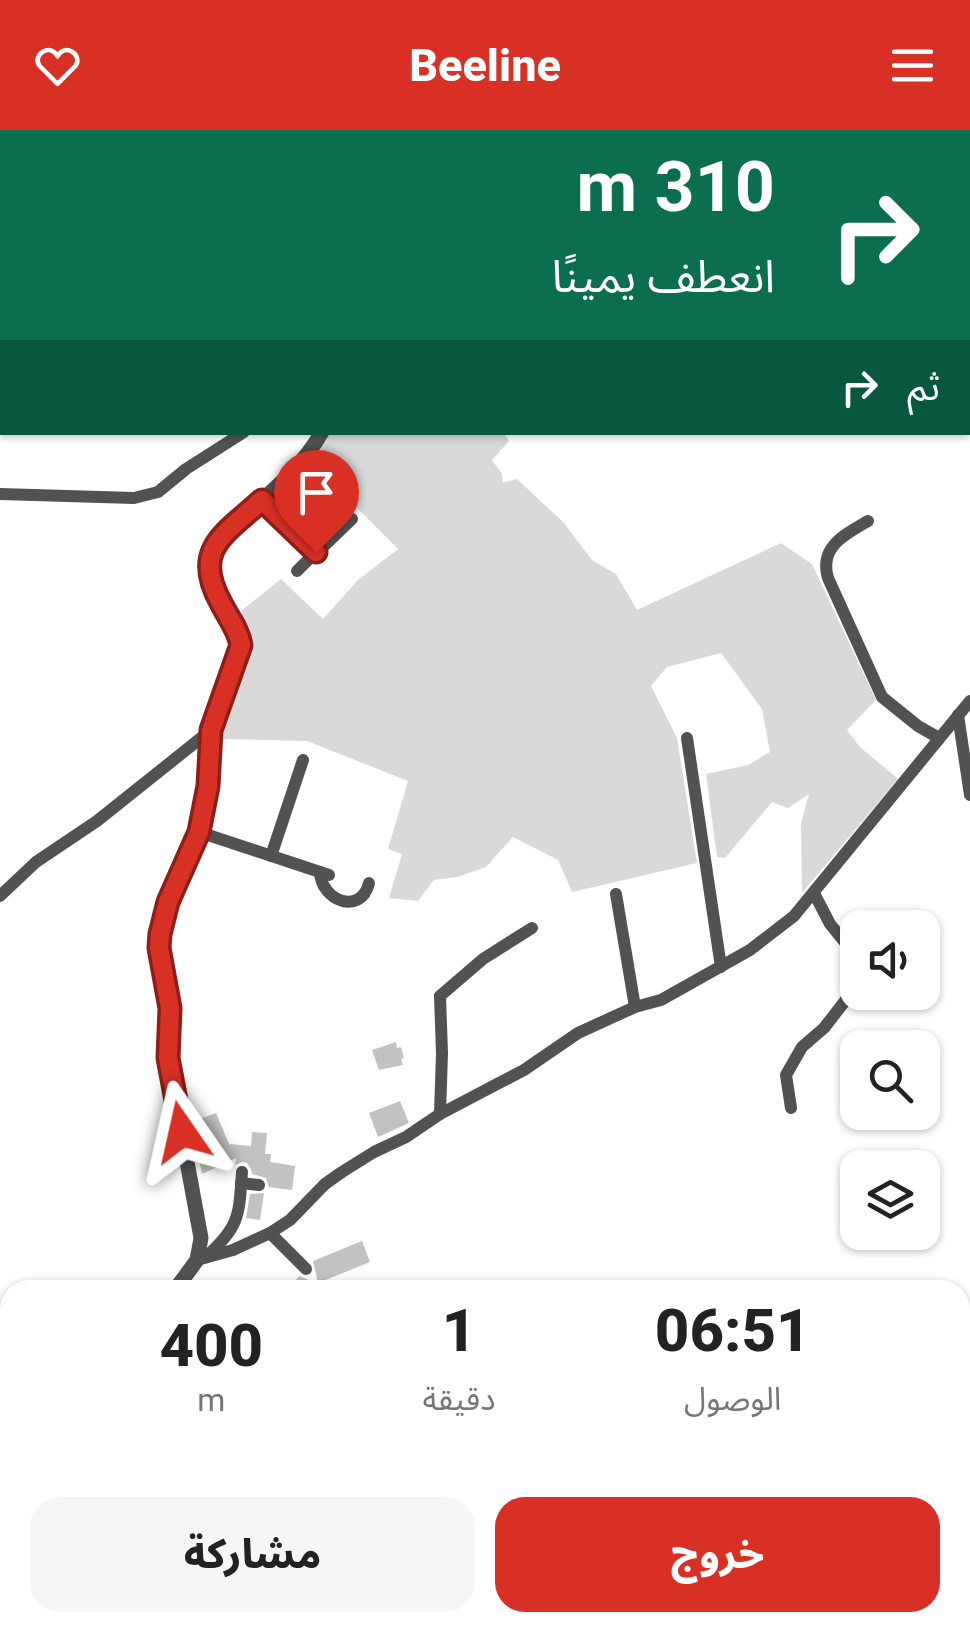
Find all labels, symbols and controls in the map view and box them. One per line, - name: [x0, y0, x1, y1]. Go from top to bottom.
- icon: heart: [30, 38, 85, 93]
- icon: menu: [885, 38, 940, 93]
- text: Beeline: [409, 39, 561, 92]
- text: 310 m: [576, 146, 775, 228]
- icon: right: [810, 170, 940, 300]
- text: انعطف يمينًا: [551, 250, 775, 303]
- icon: right: [832, 360, 887, 415]
- text: ثم: [907, 365, 940, 409]
- pin: [274, 450, 359, 553]
- icon: arrive: [289, 465, 344, 520]
- map controls: [840, 910, 940, 1250]
- button: sound: [840, 910, 940, 1010]
- button: search: [840, 1030, 940, 1130]
- position arrow: [130, 1080, 234, 1184]
- button: layers: [840, 1150, 940, 1250]
- text: 1: [442, 1295, 476, 1366]
- text: 06:51: [655, 1295, 811, 1366]
- text: 400: [159, 1310, 263, 1381]
- text: دقيقة: [423, 1380, 495, 1418]
- text: الوصول: [684, 1380, 781, 1418]
- text: m: [197, 1381, 225, 1419]
- button: مشاركة: [30, 1497, 475, 1612]
- button: خروج: [495, 1497, 940, 1612]

